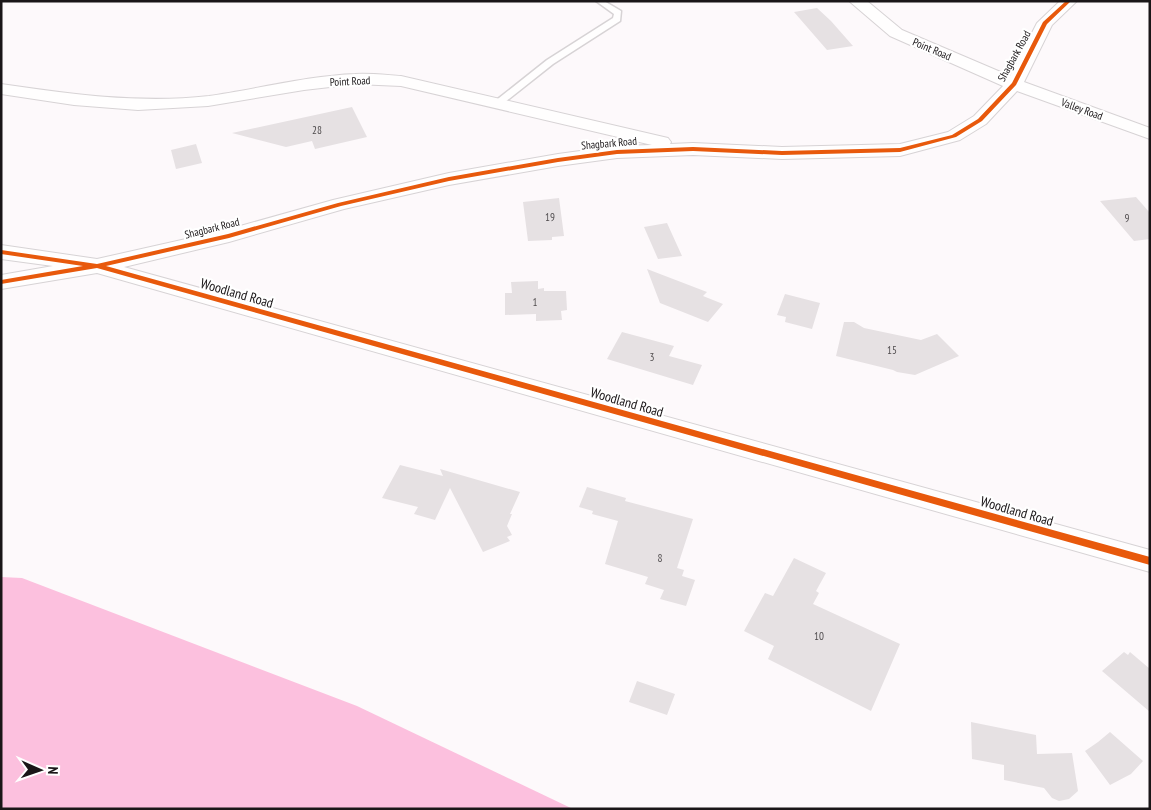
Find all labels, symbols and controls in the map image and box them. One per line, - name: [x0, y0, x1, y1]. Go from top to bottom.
- street label: Shagbark Road: [994, 28, 1034, 84]
- street label: Point Road: [911, 35, 954, 63]
- street label: Point Road: [329, 73, 371, 89]
- street label: Valley Road: [1058, 95, 1105, 123]
- house number: 28: [312, 123, 322, 137]
- street label: Shagbark Road: [580, 134, 638, 152]
- house number: 19: [545, 210, 555, 224]
- house number: 9: [1125, 211, 1130, 225]
- street label: Shagbark Road: [183, 214, 241, 242]
- street label: Woodland Road: [198, 274, 276, 312]
- house number: 1: [533, 295, 538, 309]
- house number: 15: [887, 343, 897, 357]
- house number: 3: [650, 350, 655, 364]
- street label: Woodland Road: [588, 383, 666, 421]
- street label: Woodland Road: [978, 492, 1056, 530]
- house number: 8: [658, 551, 663, 565]
- house number: 10: [814, 629, 824, 643]
- north arrow: [15, 745, 65, 795]
- text: N: [44, 766, 62, 775]

